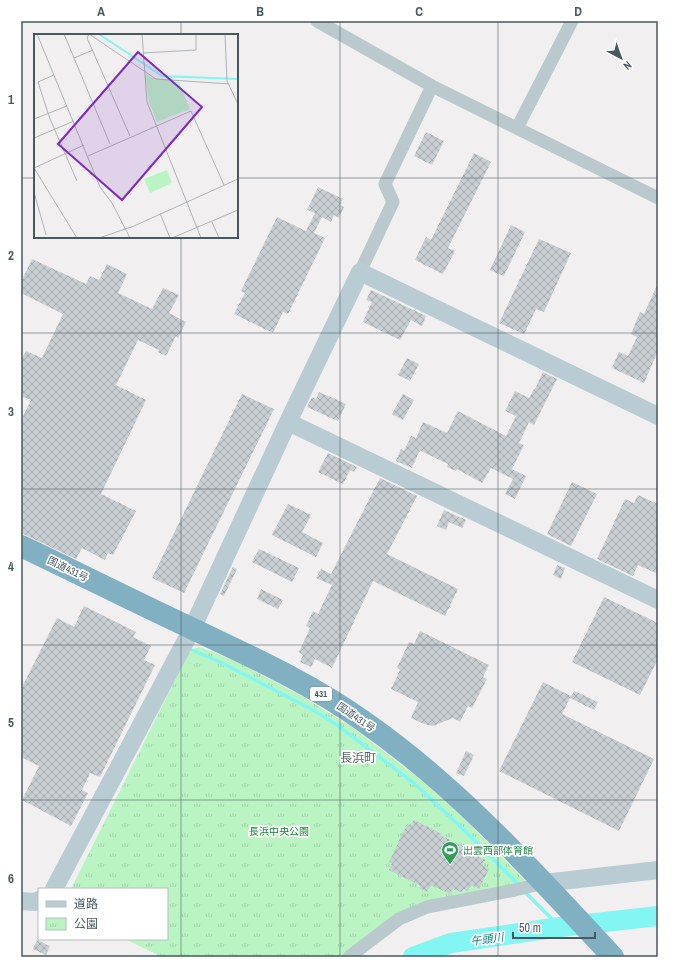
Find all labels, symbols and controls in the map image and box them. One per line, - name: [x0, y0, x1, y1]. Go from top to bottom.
- text: A: [97, 3, 105, 20]
- text: B: [256, 3, 264, 20]
- text: C: [415, 3, 423, 20]
- text: D: [574, 3, 582, 20]
- inset map: [34, 34, 238, 238]
- north arrow: [601, 38, 641, 78]
- text: N: [621, 58, 635, 73]
- text: 1: [8, 91, 14, 108]
- text: 2: [8, 247, 14, 264]
- text: 3: [8, 403, 14, 420]
- street label: 国道431号: [46, 554, 90, 584]
- text: 4: [8, 558, 14, 575]
- road number: 431: [310, 687, 332, 701]
- street label: 国道431号: [334, 699, 378, 735]
- text: 5: [8, 714, 14, 731]
- district label: 長浜町: [340, 750, 376, 766]
- park label: 長浜中央公園: [249, 825, 309, 838]
- sports icon: 出雲西部体育館: [440, 840, 460, 865]
- place label: 出雲西部体育館: [463, 844, 533, 857]
- text: 6: [8, 870, 14, 887]
- legend: [38, 888, 168, 940]
- text: 道路: [74, 896, 98, 912]
- scale bar: [513, 914, 595, 940]
- text: 公園: [74, 916, 98, 932]
- text: 50 m: [519, 920, 541, 936]
- water label: 午頭川: [470, 930, 505, 948]

